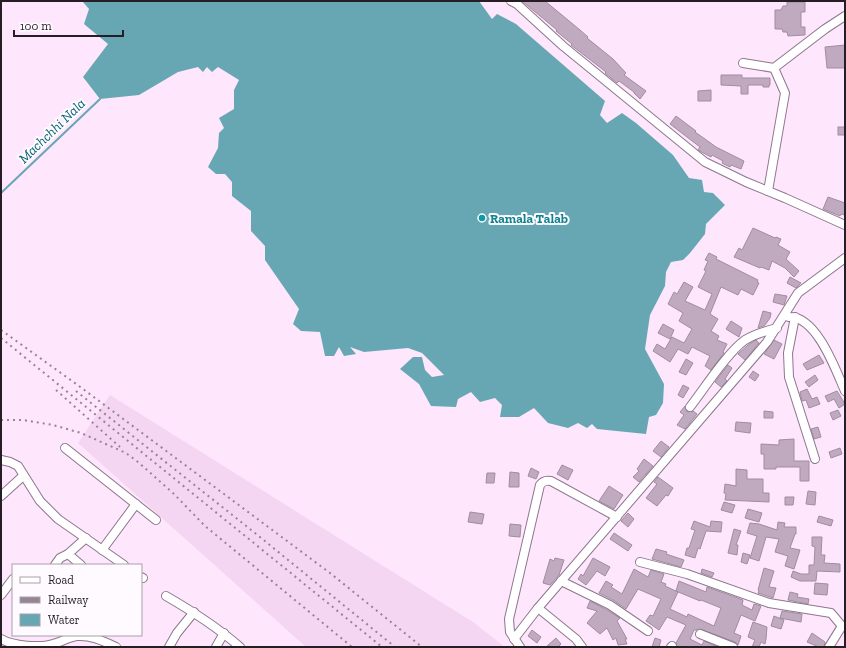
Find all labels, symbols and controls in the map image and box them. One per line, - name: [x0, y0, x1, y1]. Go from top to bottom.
- scale bar: [14, 12, 123, 38]
- text: 100 m: [20, 19, 52, 33]
- water label: Machchhi Nala: [15, 95, 89, 167]
- place label: Ramala Talab: [490, 211, 568, 226]
- marker: Ramala Talab: [477, 213, 487, 223]
- legend: [12, 564, 142, 636]
- text: Road: [48, 573, 74, 587]
- text: Railway: [48, 593, 89, 607]
- text: Water: [48, 613, 80, 627]

